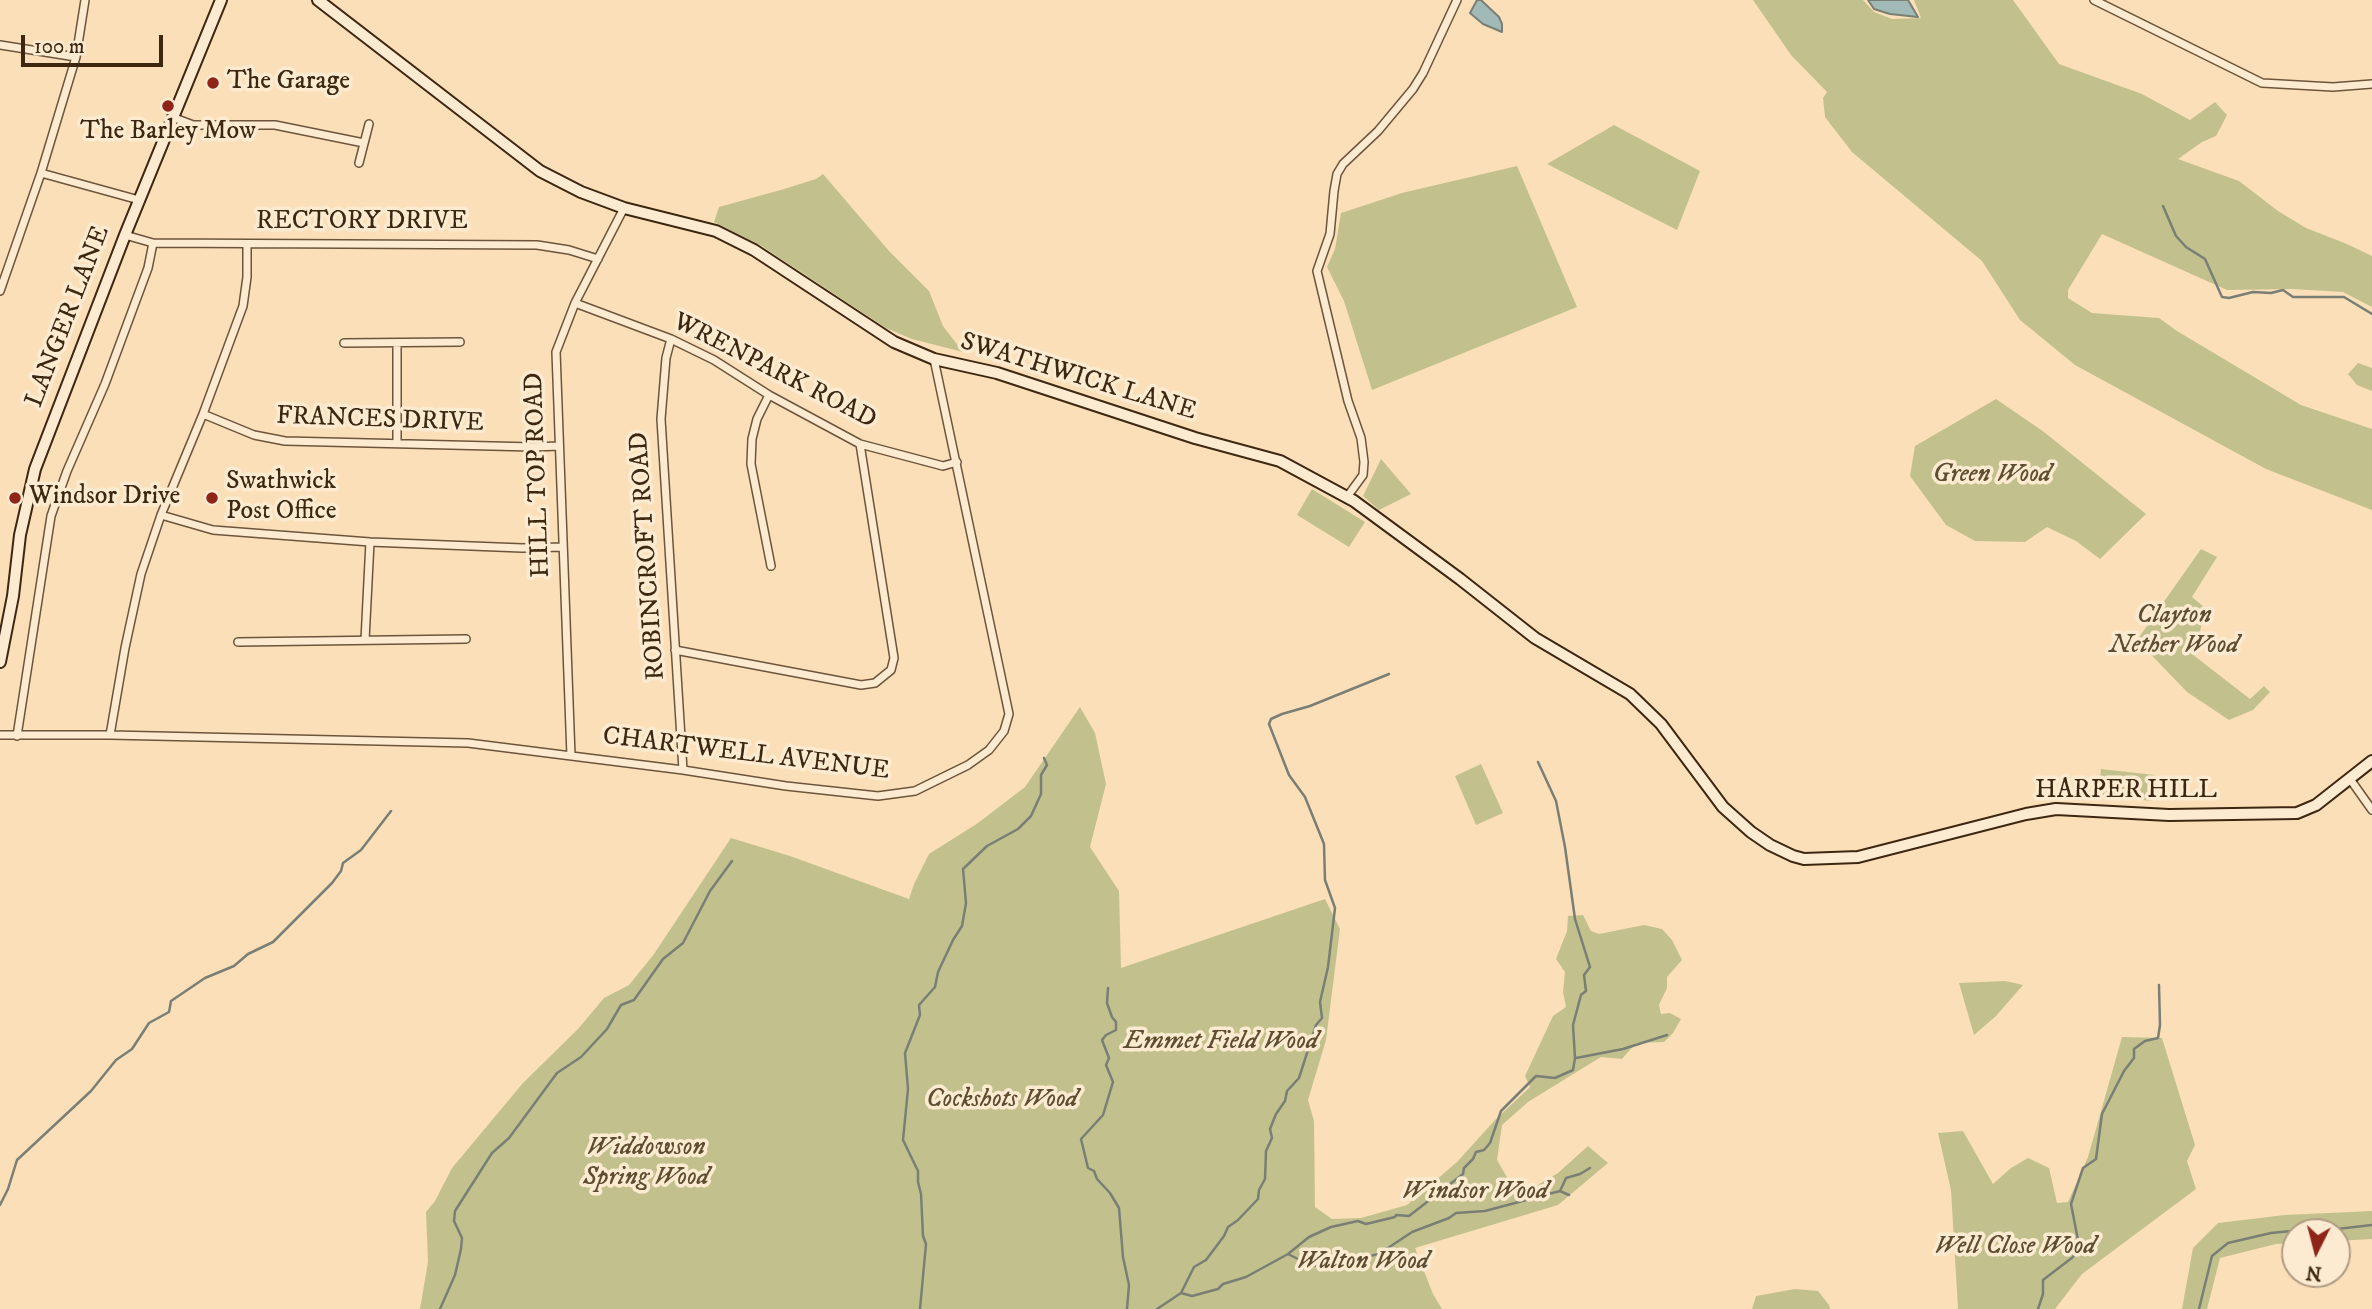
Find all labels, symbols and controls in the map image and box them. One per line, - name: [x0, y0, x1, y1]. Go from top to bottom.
- scale bar: [24, 21, 166, 65]
- text: 100 m: [34, 34, 85, 60]
- place label: The Garage: [227, 67, 350, 99]
- marker: The Garage: [205, 75, 221, 91]
- marker: The Barley Mow: [160, 98, 176, 114]
- place label: The Barley Mow: [80, 117, 256, 149]
- street label: RECTORY DRIVE: [256, 207, 468, 239]
- street label: LANGER LANE: [20, 222, 118, 412]
- street label: WRENPARK ROAD: [667, 307, 881, 437]
- street label: SWATHWICK LANE: [956, 327, 1200, 429]
- street label: HILL TOP ROAD: [520, 372, 558, 578]
- street label: FRANCES DRIVE: [276, 402, 484, 440]
- street label: ROBINCROFT ROAD: [625, 431, 673, 681]
- park label: Green Wood: [1933, 460, 2051, 492]
- place label: Swathwick Post Office: [226, 467, 336, 528]
- place label: Windsor Drive: [29, 482, 180, 514]
- marker: Windsor Drive: [7, 490, 23, 506]
- marker: Swathwick Post Office: [204, 490, 220, 506]
- park label: Clayton Nether Wood: [2109, 601, 2239, 662]
- street label: CHARTWELL AVENUE: [601, 722, 891, 788]
- street label: HARPER HILL: [2035, 776, 2217, 808]
- park label: Emmet Field Wood: [1124, 1027, 1318, 1059]
- park label: Cockshots Wood: [926, 1085, 1078, 1117]
- park label: Widdowson Spring Wood: [583, 1133, 709, 1194]
- park label: Windsor Wood: [1402, 1177, 1548, 1209]
- north arrow: [2281, 1218, 2351, 1288]
- park label: Well Close Wood: [1934, 1232, 2096, 1264]
- park label: Walton Wood: [1297, 1247, 1429, 1279]
- text: N: [2305, 1260, 2323, 1285]

